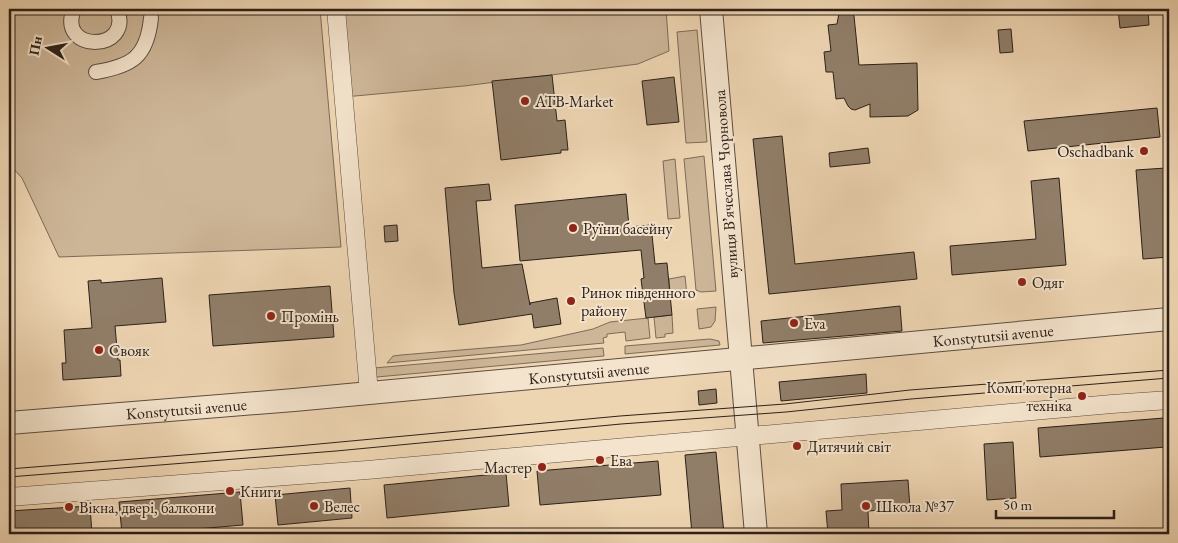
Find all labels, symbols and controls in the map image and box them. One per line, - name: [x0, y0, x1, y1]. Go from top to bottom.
- north arrow: [22, 22, 72, 72]
- text: Пн: [25, 34, 46, 57]
- street label: вулиця Вʼячеслава Чорновола: [709, 88, 743, 279]
- place label: ATB-Market: [534, 91, 614, 112]
- marker: ATB-Market: [519, 95, 531, 107]
- place label: Oschadbank: [1057, 141, 1134, 162]
- marker: Oschadbank: [1138, 145, 1150, 157]
- place label: Руїни басейну: [583, 218, 674, 239]
- marker: Руїни басейну: [567, 222, 579, 234]
- place label: Одяг: [1032, 272, 1064, 293]
- marker: Одяг: [1016, 276, 1028, 288]
- place label: Ринок південного району: [581, 282, 696, 321]
- marker: Ринок південного району: [565, 295, 577, 307]
- place label: Промінь: [281, 306, 339, 327]
- marker: Промінь: [265, 310, 277, 322]
- place label: Eva: [804, 313, 826, 334]
- marker: Eva: [788, 317, 800, 329]
- street label: Konstytutsii avenue: [932, 319, 1054, 351]
- place label: Свояк: [109, 340, 150, 361]
- marker: Свояк: [93, 344, 105, 356]
- street label: Konstytutsii avenue: [527, 357, 650, 389]
- place label: Комп'ютерна техніка: [986, 377, 1073, 416]
- marker: Комп'ютерна техніка: [1076, 390, 1088, 402]
- street label: Konstytutsii avenue: [125, 393, 248, 424]
- place label: Дитячий світ: [807, 436, 891, 457]
- marker: Дитячий світ: [791, 440, 803, 452]
- place label: Ева: [610, 450, 633, 471]
- marker: Ева: [594, 454, 606, 466]
- place label: Мастер: [484, 457, 532, 478]
- marker: Мастер: [536, 461, 548, 473]
- place label: Книги: [240, 481, 282, 502]
- marker: Книги: [224, 485, 236, 497]
- scale bar: [996, 488, 1113, 520]
- text: 50 m: [1003, 495, 1032, 514]
- place label: Велес: [324, 496, 360, 517]
- place label: Школа №37: [876, 496, 954, 517]
- place label: Вікна, двері, балкони: [79, 497, 215, 518]
- marker: Велес: [308, 500, 320, 512]
- marker: Школа №37: [860, 500, 872, 512]
- marker: Вікна, двері, балкони: [63, 501, 75, 513]

